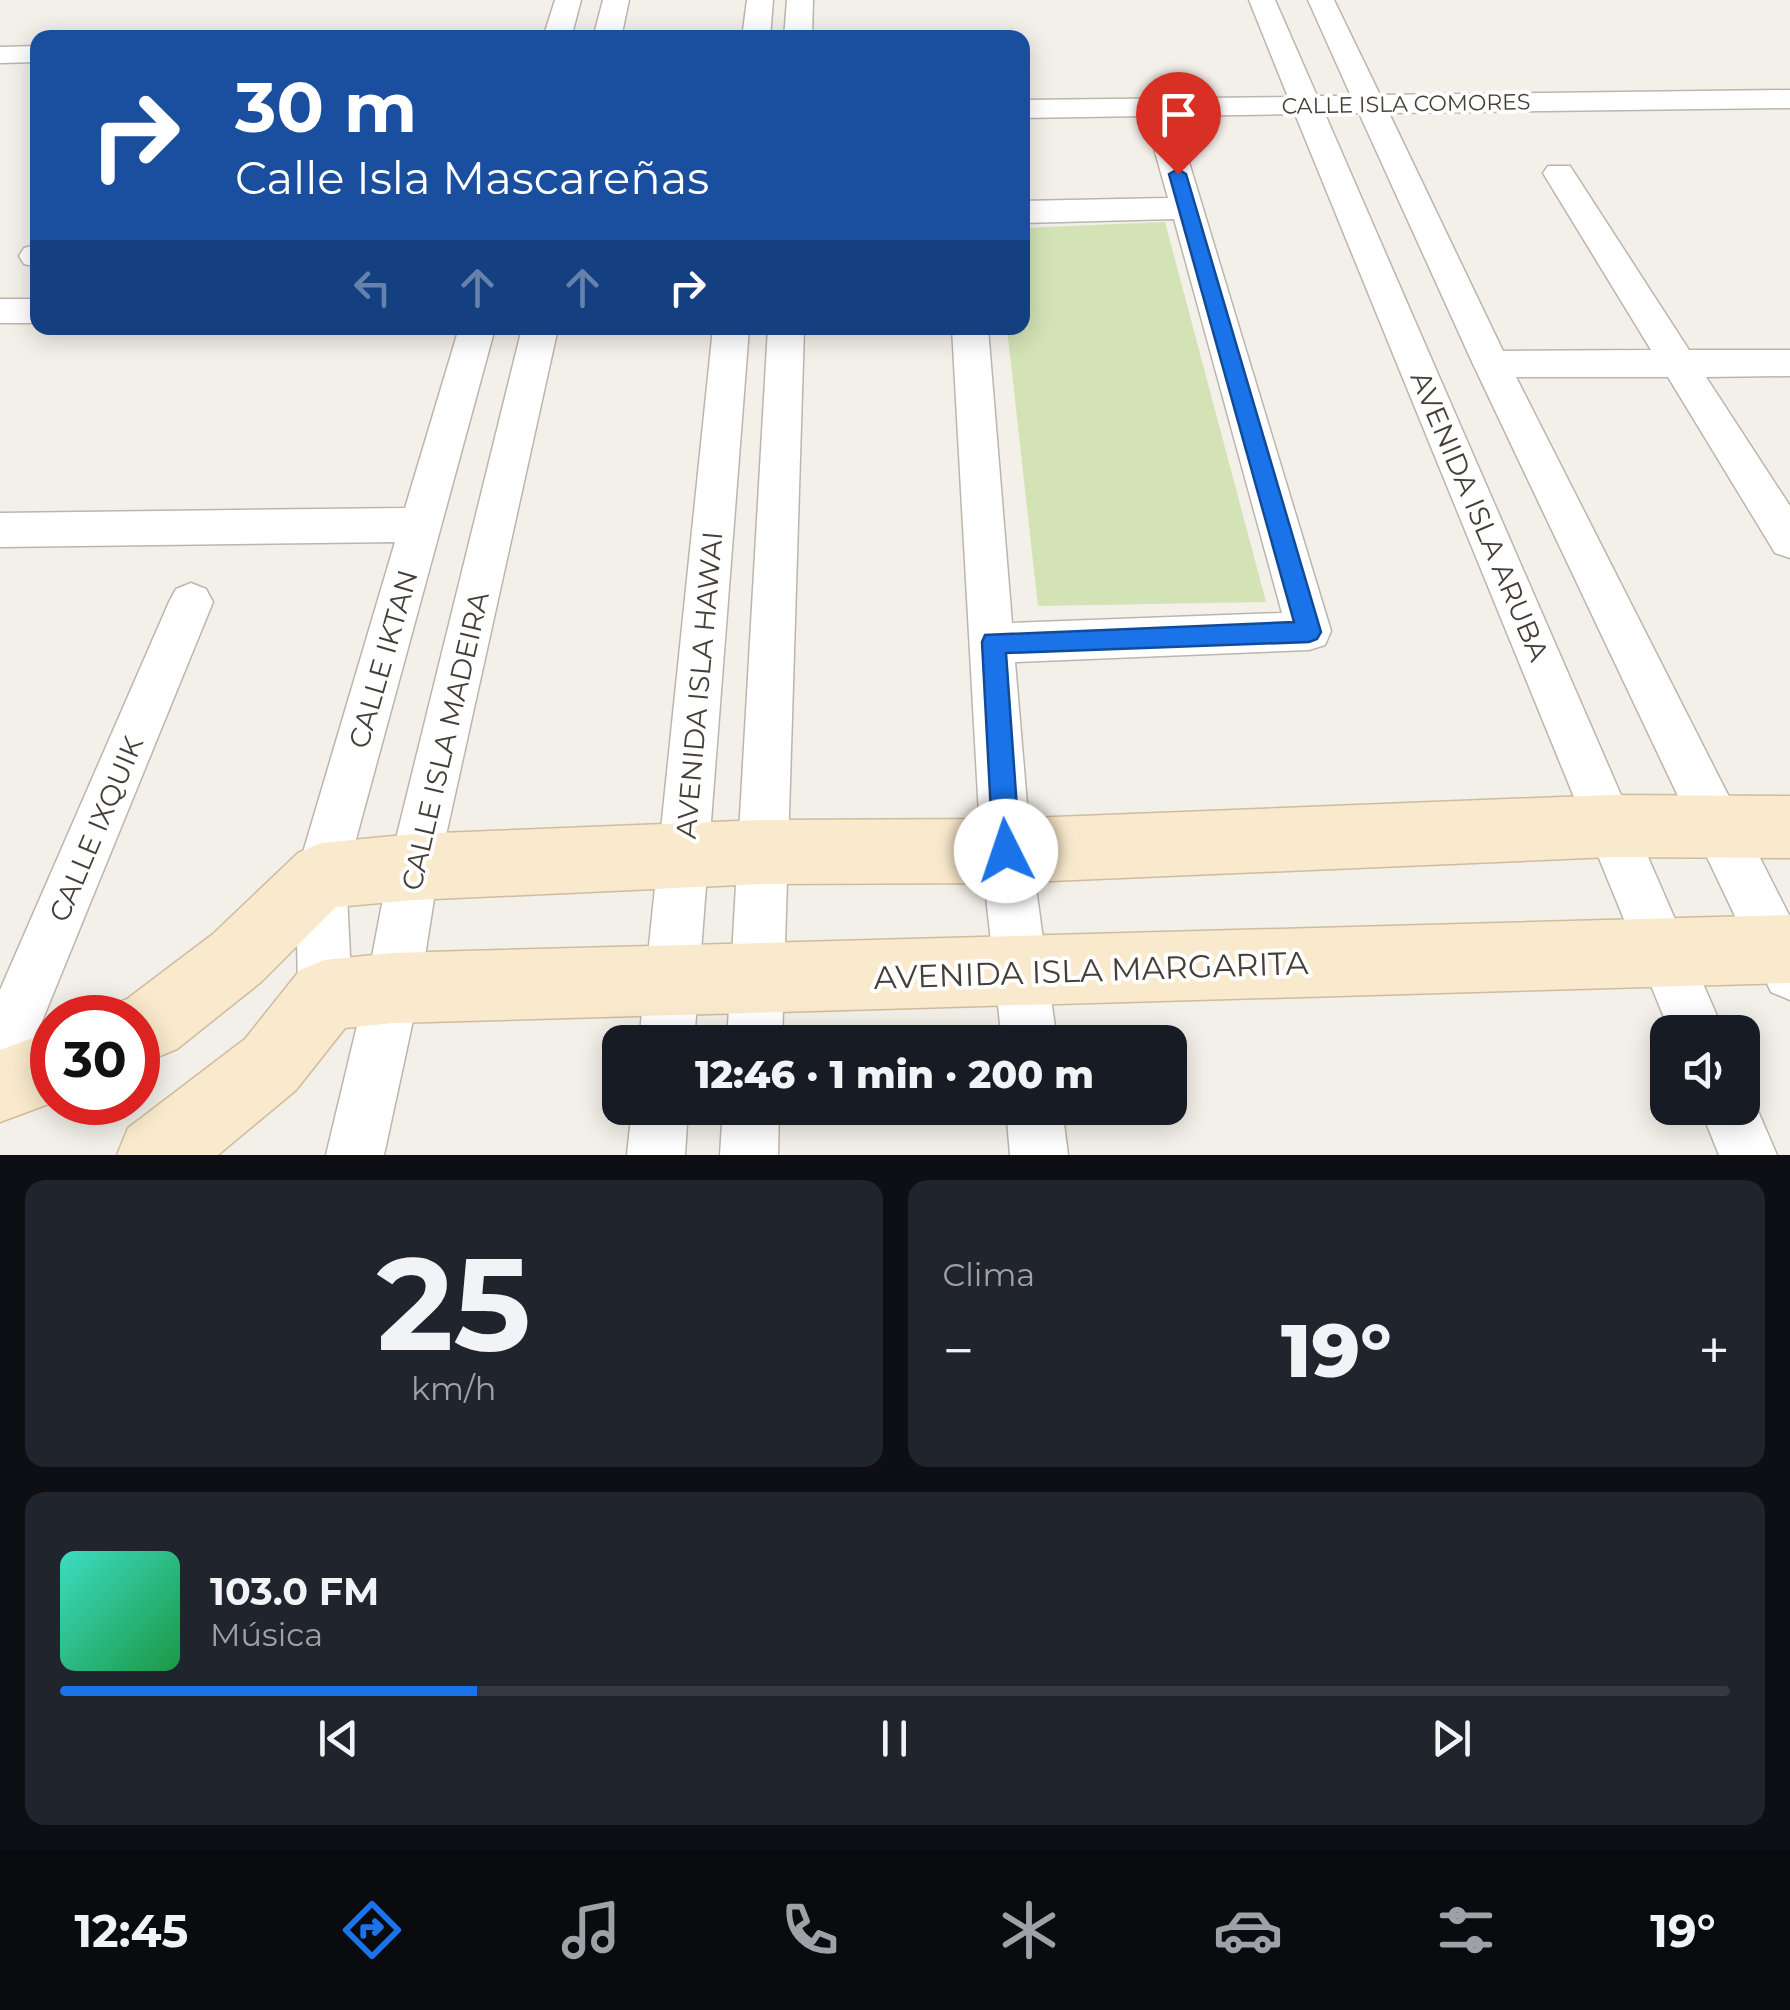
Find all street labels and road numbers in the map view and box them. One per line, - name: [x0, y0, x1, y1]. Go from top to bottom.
- street label: CALLE ISLA COMORES: [1281, 88, 1531, 120]
- street label: AVENIDA ISLA ARUBA: [1403, 366, 1557, 667]
- street label: AVENIDA ISLA HAWAI: [669, 530, 729, 840]
- street label: CALLE IKTAN: [341, 566, 425, 752]
- street label: CALLE ISLA MADEIRA: [394, 587, 496, 894]
- street label: CALLE IXQUIK: [42, 731, 150, 927]
- street label: AVENIDA ISLA MARGARITA: [873, 943, 1309, 997]

